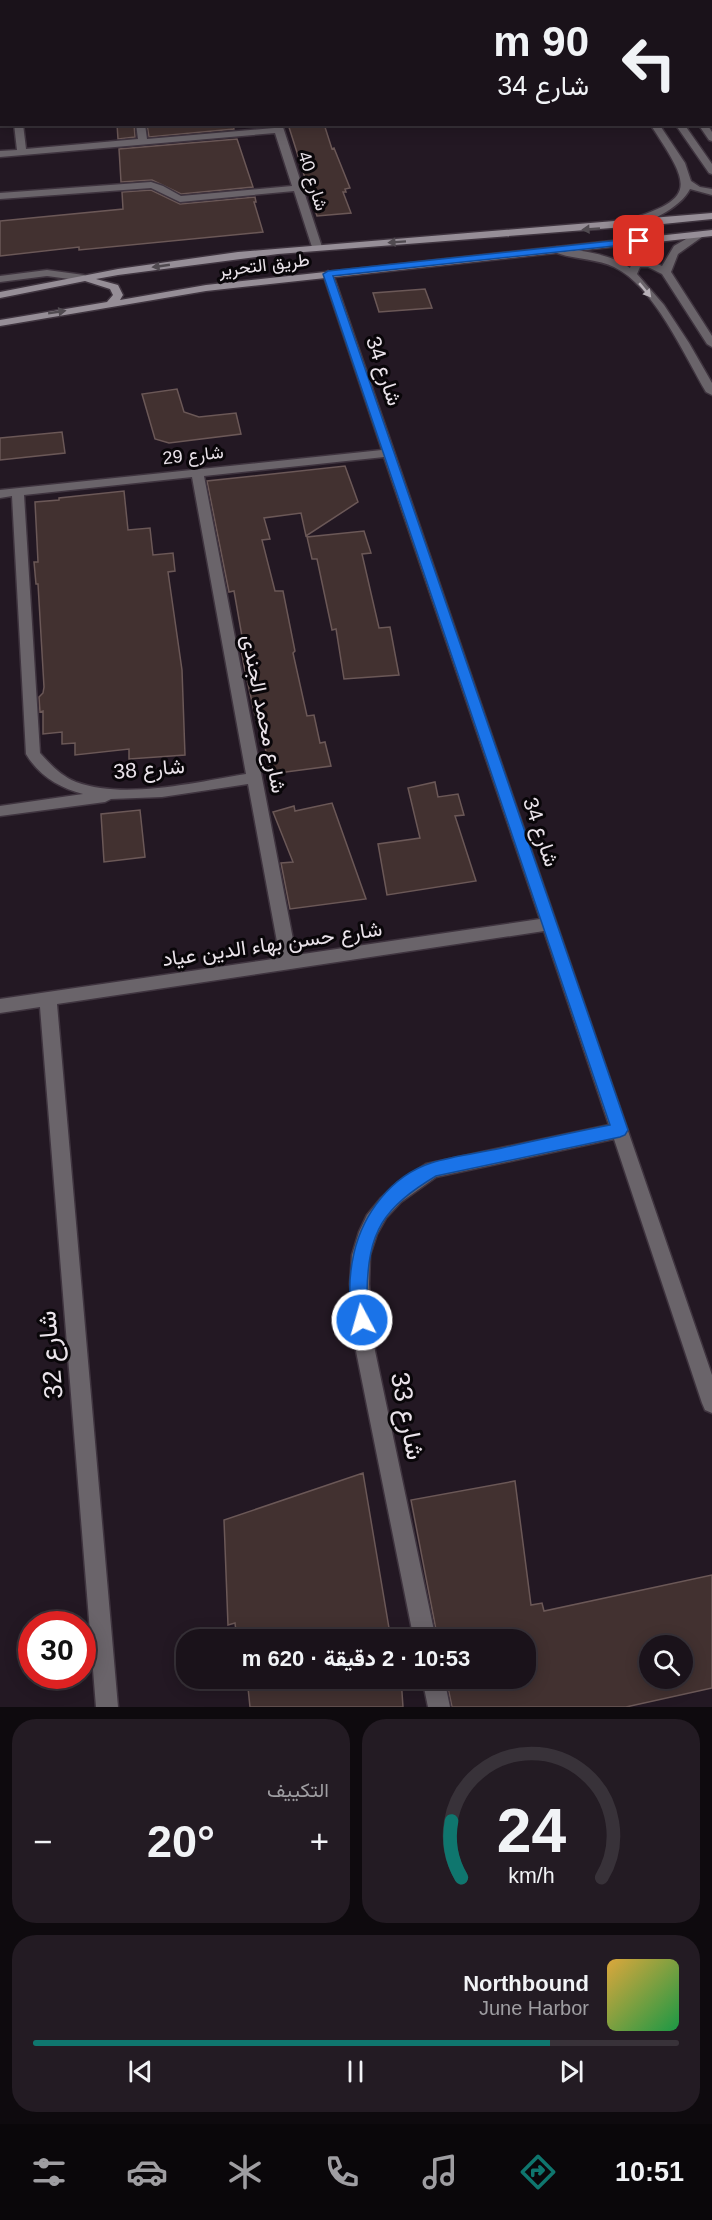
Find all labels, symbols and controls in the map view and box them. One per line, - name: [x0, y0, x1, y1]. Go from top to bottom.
- text: 90 m: [493, 18, 589, 65]
- icon: left: [610, 24, 688, 102]
- text: شارع 34: [497, 71, 589, 101]
- street label: شارع 40: [292, 149, 332, 214]
- pin: [613, 215, 664, 266]
- one-way arrow: [582, 224, 601, 233]
- icon: arrive: [622, 224, 655, 257]
- one-way arrow: [387, 237, 406, 246]
- street label: طريق التحرير: [216, 250, 311, 282]
- one-way arrow: [151, 262, 170, 271]
- one-way arrow: [638, 282, 651, 297]
- one-way arrow: [48, 307, 67, 316]
- street label: شارع 34: [359, 333, 407, 409]
- street label: شارع 29: [162, 442, 225, 470]
- street label: شارع محمد الجندى: [235, 633, 291, 796]
- street label: شارع 38: [112, 754, 186, 786]
- street label: شارع 34: [516, 794, 564, 870]
- street label: شارع حسن بهاء الدين عياد: [161, 917, 384, 973]
- position arrow: [330, 1288, 394, 1352]
- street label: شارع 32: [31, 1309, 72, 1400]
- street label: شارع 33: [382, 1370, 431, 1463]
- speed limit sign: 30: [18, 1611, 96, 1689]
- map controls: [639, 1635, 693, 1689]
- button: search: [639, 1635, 693, 1689]
- text: 10:53 · 2 دقيقة · 620 m: [242, 1646, 470, 1671]
- text: التكييف: [267, 1779, 329, 1801]
- text: 24: [496, 1796, 566, 1865]
- text: 20°: [147, 1816, 215, 1867]
- text: −: [33, 1823, 52, 1860]
- text: +: [310, 1823, 329, 1860]
- text: km/h: [508, 1864, 554, 1888]
- text: Northbound: [463, 1971, 589, 1996]
- text: June Harbor: [479, 1997, 589, 2019]
- icon: previous: [124, 2055, 157, 2088]
- icon: pause: [339, 2055, 372, 2088]
- icon: next: [555, 2055, 588, 2088]
- icon: filters: [28, 2151, 70, 2193]
- icon: car: [126, 2151, 168, 2193]
- icon: climate: [224, 2151, 266, 2193]
- icon: phone: [321, 2151, 363, 2193]
- icon: music: [419, 2151, 461, 2193]
- icon: directions: [517, 2151, 559, 2193]
- text: 10:51: [615, 2157, 684, 2187]

